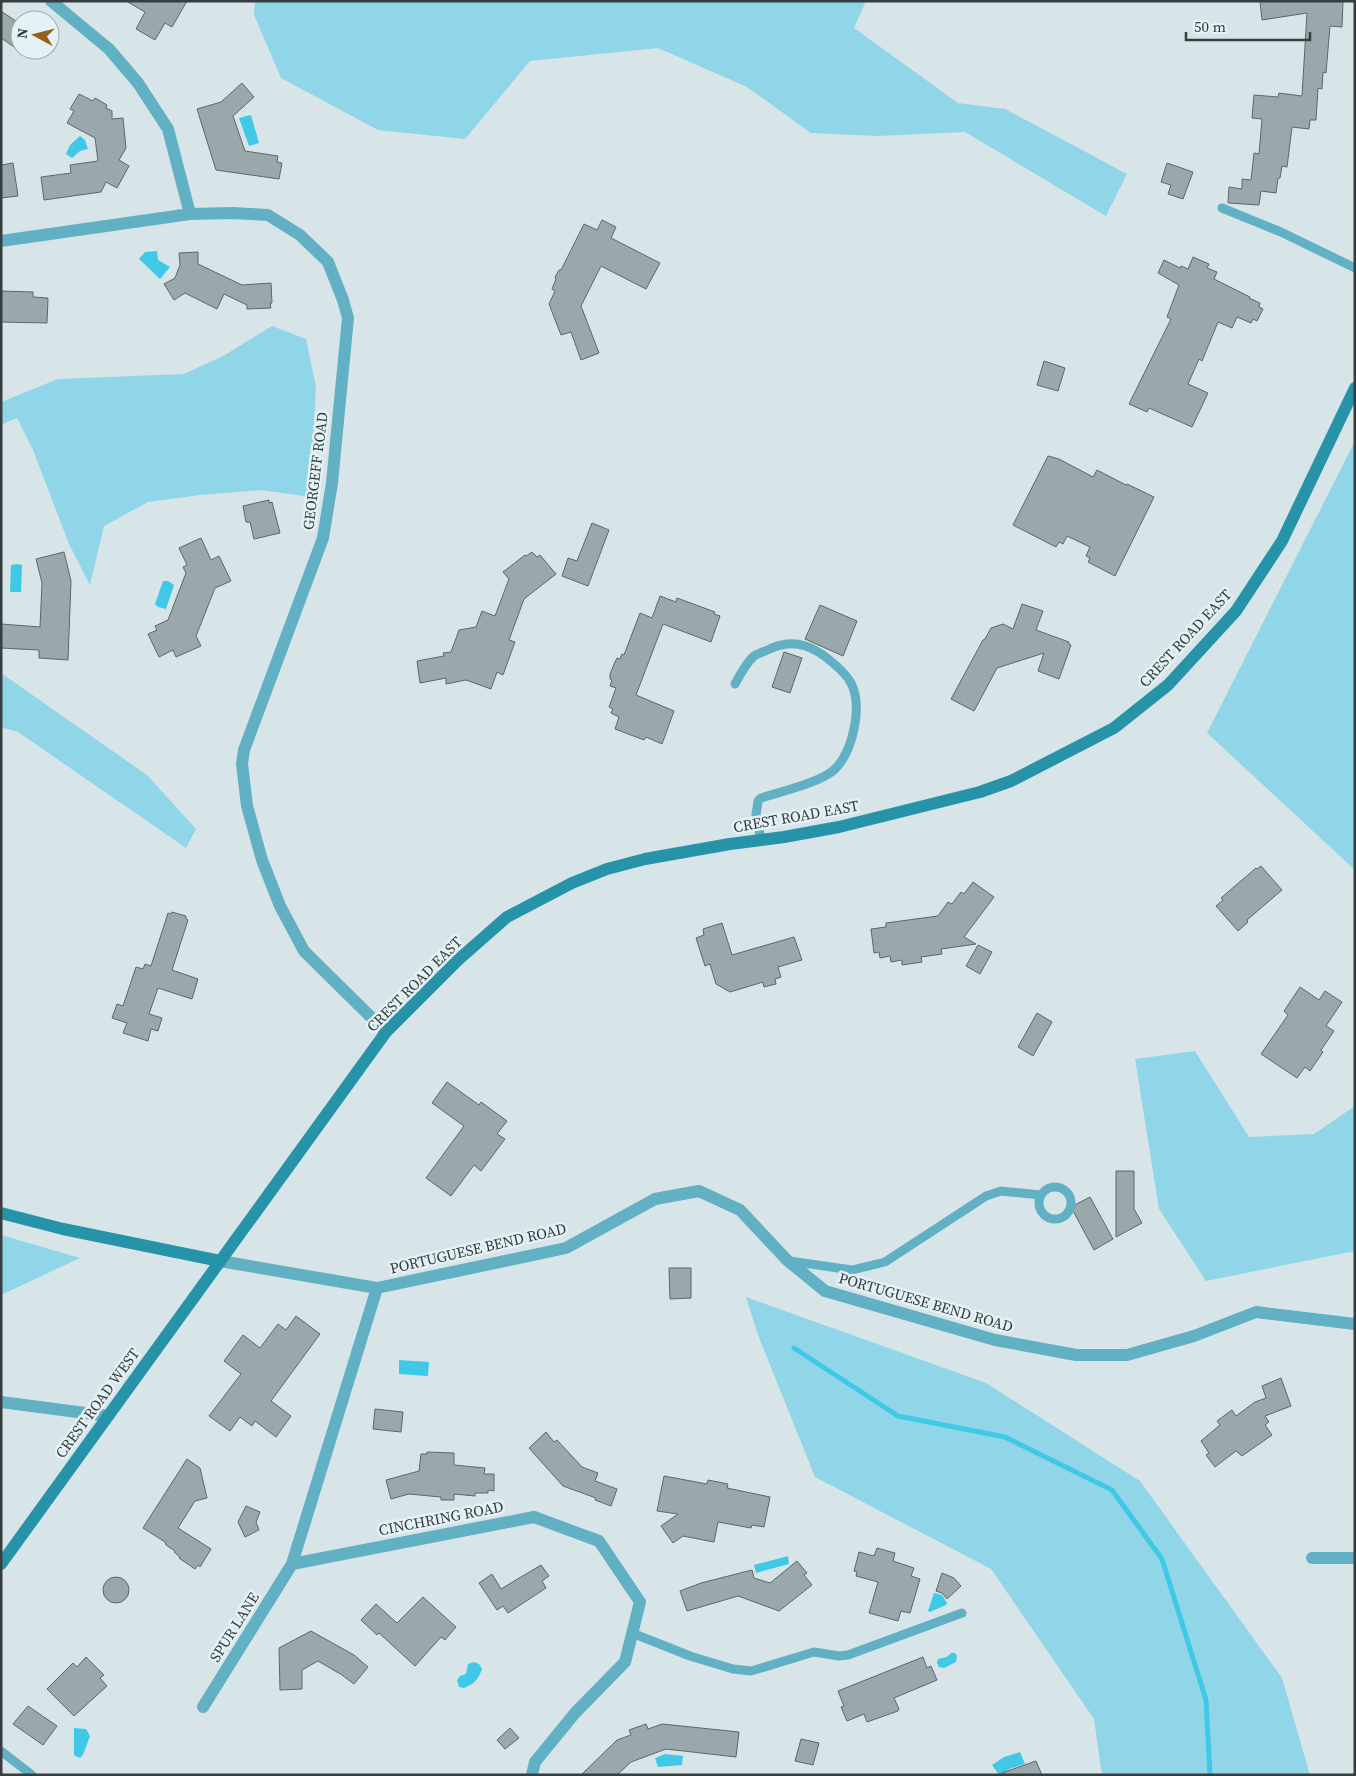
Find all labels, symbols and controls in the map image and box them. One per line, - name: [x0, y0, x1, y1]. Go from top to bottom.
- north arrow: [10, 10, 60, 60]
- scale bar: [1186, 10, 1310, 42]
- text: 50 m: [1194, 16, 1226, 37]
- text: N: [12, 27, 33, 40]
- street label: GEORGEFF ROAD: [297, 411, 333, 531]
- street label: CREST ROAD EAST: [1134, 584, 1236, 692]
- street label: CREST ROAD EAST: [732, 795, 860, 837]
- street label: CREST ROAD EAST: [362, 932, 466, 1036]
- street label: PORTUGUESE BEND ROAD: [388, 1217, 568, 1279]
- street label: PORTUGUESE BEND ROAD: [836, 1267, 1016, 1337]
- street label: CREST ROAD WEST: [50, 1344, 144, 1462]
- street label: CINCHRING ROAD: [377, 1496, 505, 1540]
- street label: SPUR LANE: [204, 1588, 264, 1666]

